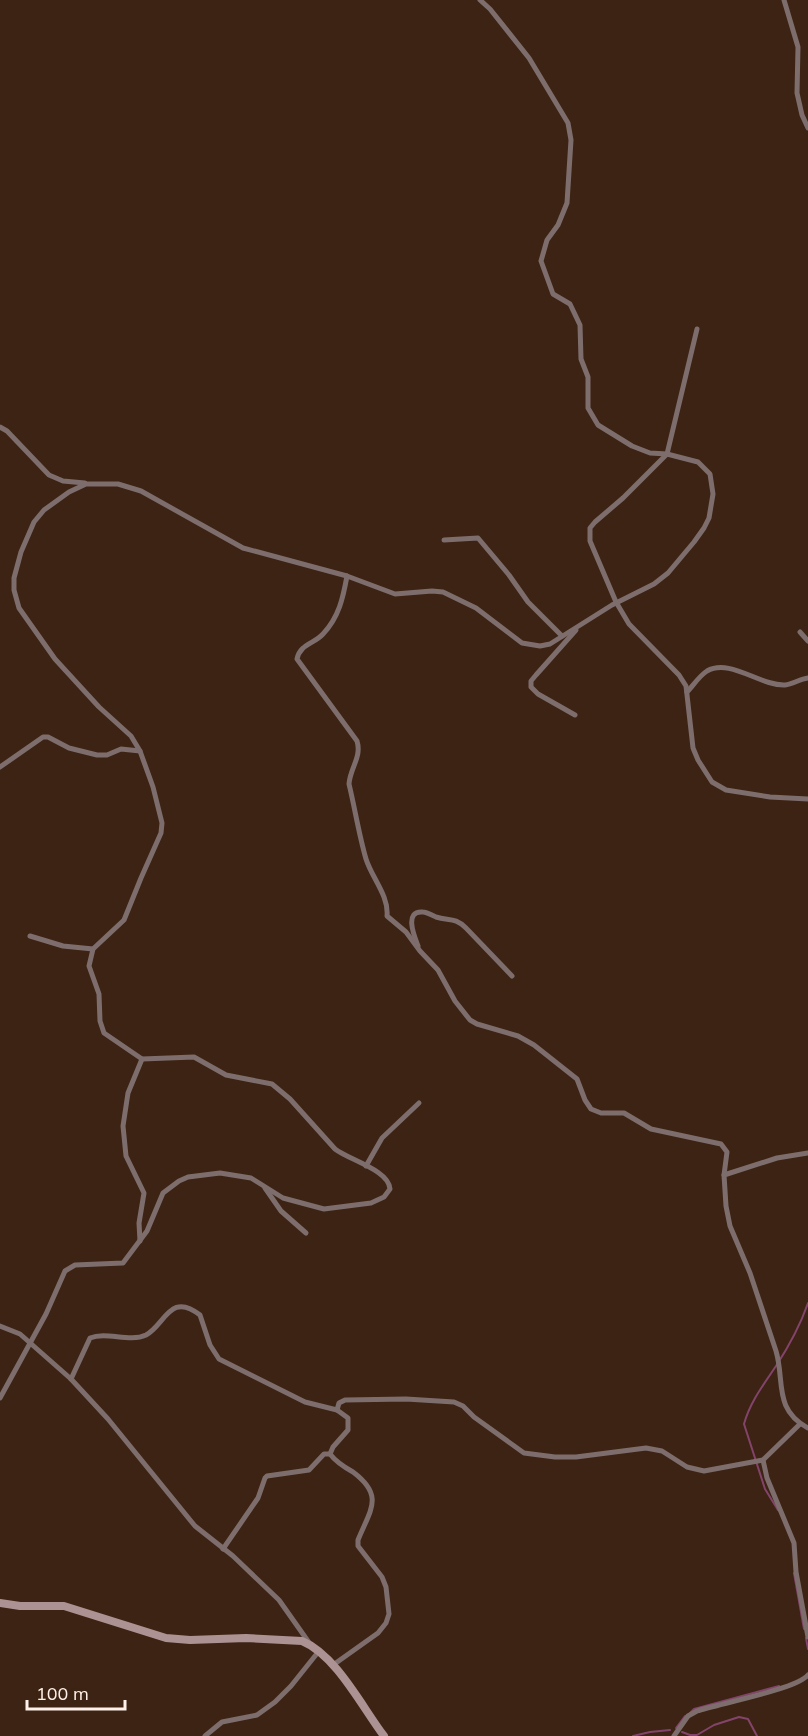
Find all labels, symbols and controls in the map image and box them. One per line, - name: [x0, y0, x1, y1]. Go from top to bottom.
- scale bar: [27, 1673, 124, 1711]
- text: 100 m: [36, 1682, 89, 1705]

